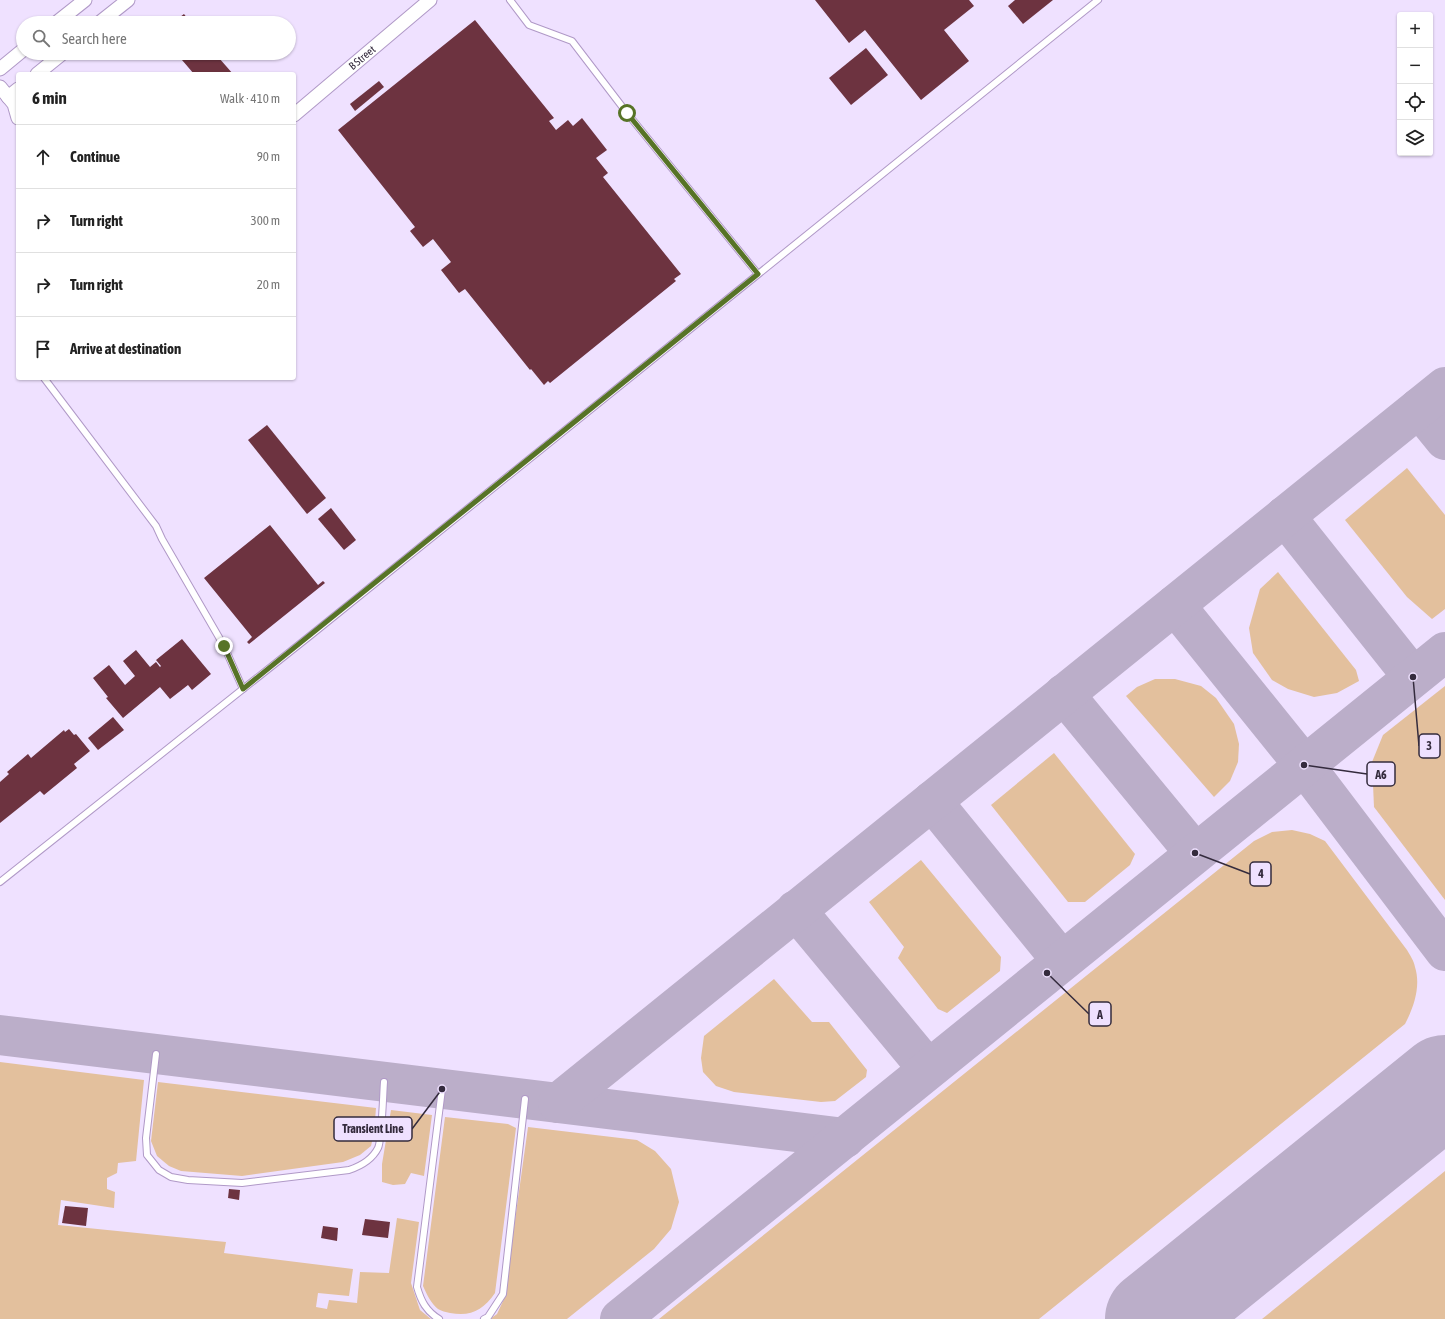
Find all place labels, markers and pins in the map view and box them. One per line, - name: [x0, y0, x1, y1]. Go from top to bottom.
- callout: 3: [1419, 734, 1440, 758]
- callout: A6: [1367, 762, 1395, 786]
- callout: 4: [1250, 862, 1271, 886]
- callout: A: [1089, 1002, 1111, 1026]
- callout: Transient Line: [334, 1117, 412, 1141]

